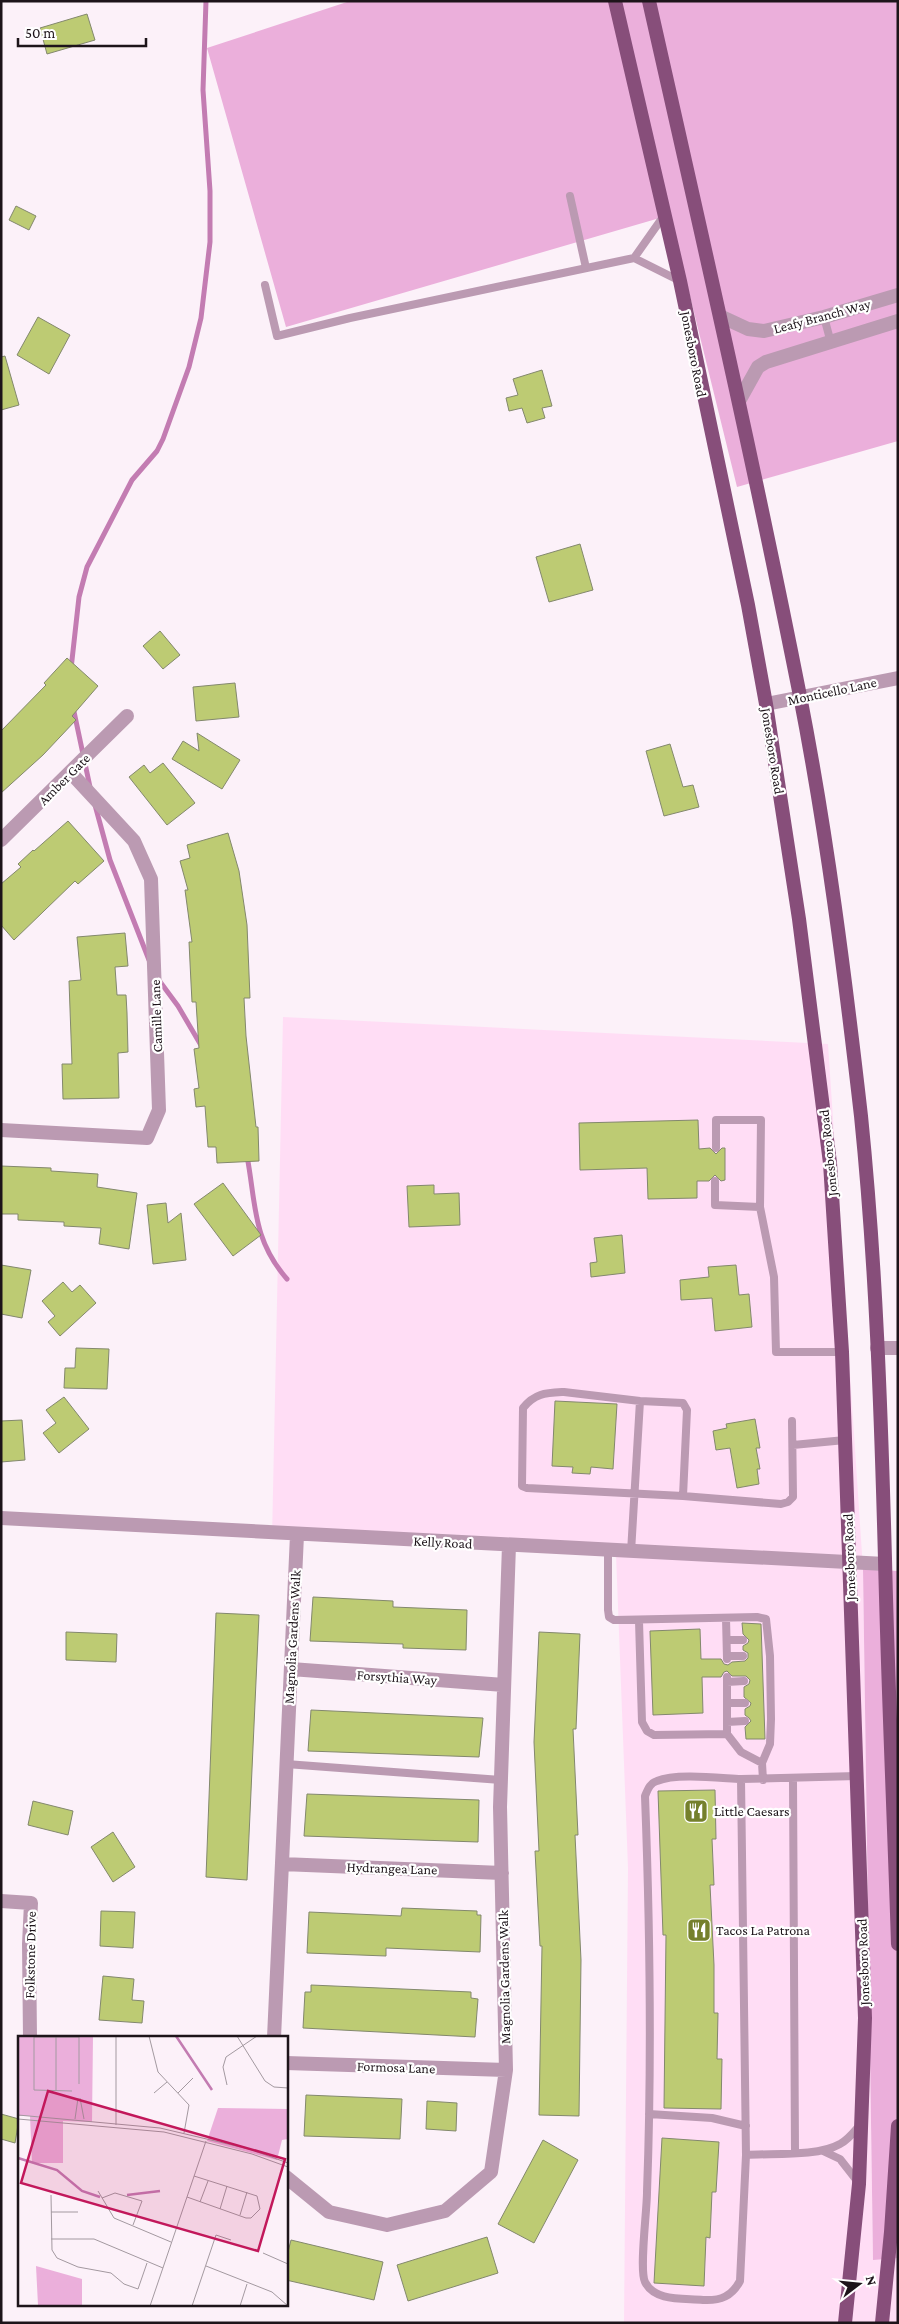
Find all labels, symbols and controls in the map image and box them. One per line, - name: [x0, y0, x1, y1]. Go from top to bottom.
- scale bar: [18, 15, 145, 47]
- text: 50 m: [25, 25, 55, 41]
- street label: Leafy Branch Way: [772, 295, 873, 337]
- street label: Jonesboro Road: [677, 308, 710, 399]
- street label: Monticello Lane: [786, 674, 878, 708]
- street label: Jonesboro Road: [758, 705, 788, 796]
- street label: Amber Gate: [35, 750, 93, 808]
- street label: Camille Lane: [147, 979, 165, 1053]
- street label: Jonesboro Road: [815, 1108, 841, 1199]
- street label: Jonesboro Road: [839, 1513, 859, 1603]
- street label: Kelly Road: [413, 1532, 473, 1552]
- street label: Magnolia Gardens Walk: [281, 1569, 304, 1704]
- street label: Forsythia Way: [356, 1666, 438, 1688]
- restaurant icon: Little Caesars: [683, 1798, 709, 1824]
- place label: Little Caesars: [714, 1803, 790, 1819]
- street label: Hydrangea Lane: [346, 1858, 438, 1878]
- street label: Magnolia Gardens Walk: [495, 1910, 513, 2044]
- street label: Folkstone Drive: [21, 1911, 39, 1999]
- restaurant icon: Tacos La Patrona: [686, 1917, 712, 1943]
- street label: Jonesboro Road: [853, 1918, 873, 2008]
- place label: Tacos La Patrona: [716, 1922, 811, 1938]
- inset map: [18, 2036, 288, 2306]
- street label: Formosa Lane: [357, 2058, 435, 2076]
- north arrow: [834, 2259, 884, 2309]
- text: N: [862, 2274, 881, 2288]

